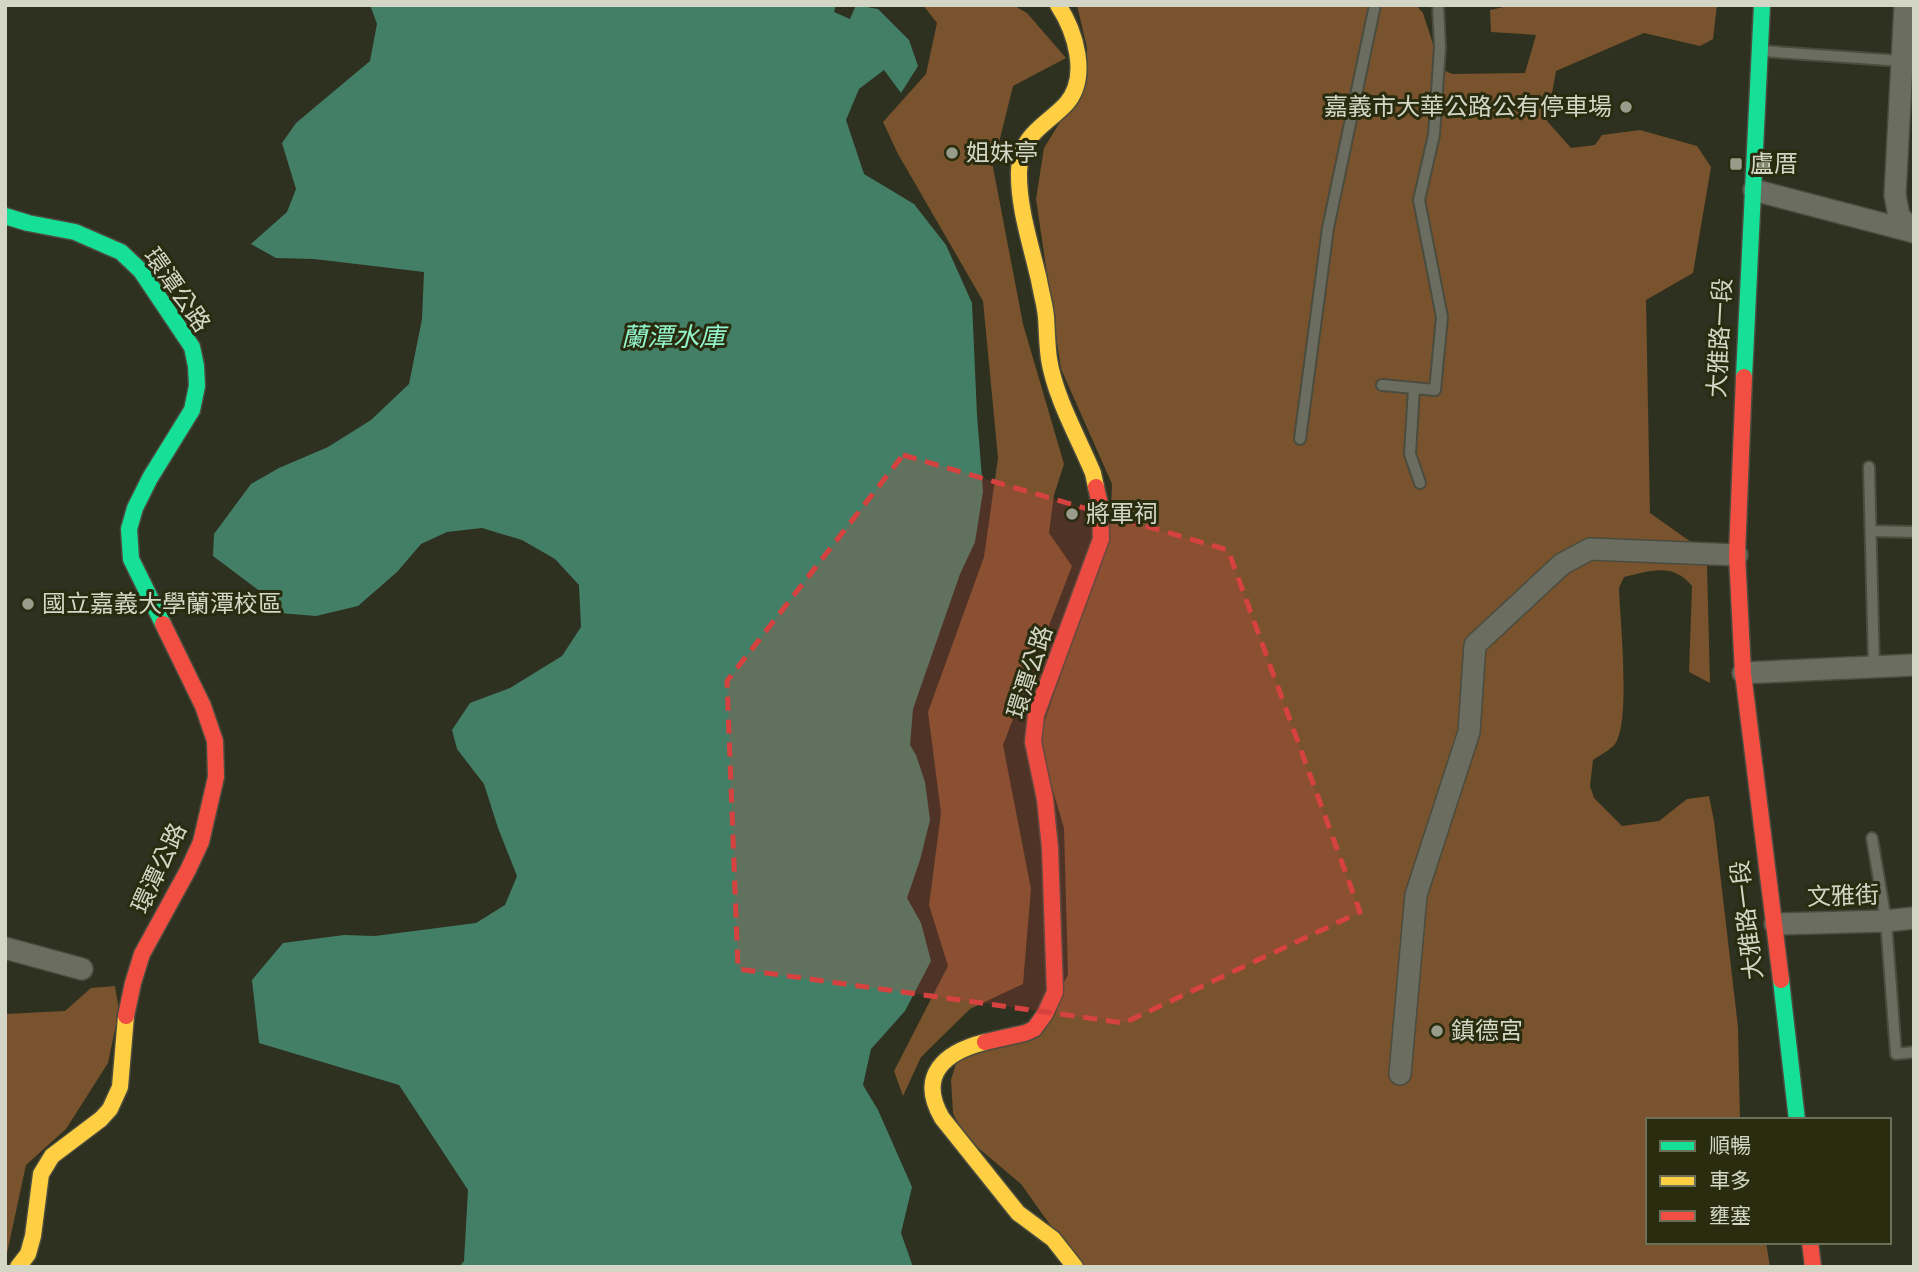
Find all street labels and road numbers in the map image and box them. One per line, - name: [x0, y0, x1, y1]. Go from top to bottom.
- street label: 環潭公路: [138, 243, 216, 337]
- street label: 大雅路一段: [1703, 277, 1737, 399]
- street label: 環潭公路: [1002, 622, 1058, 722]
- street label: 環潭公路: [126, 819, 192, 917]
- street label: 大雅路一段: [1726, 859, 1768, 981]
- street label: 文雅街: [1807, 881, 1879, 911]

